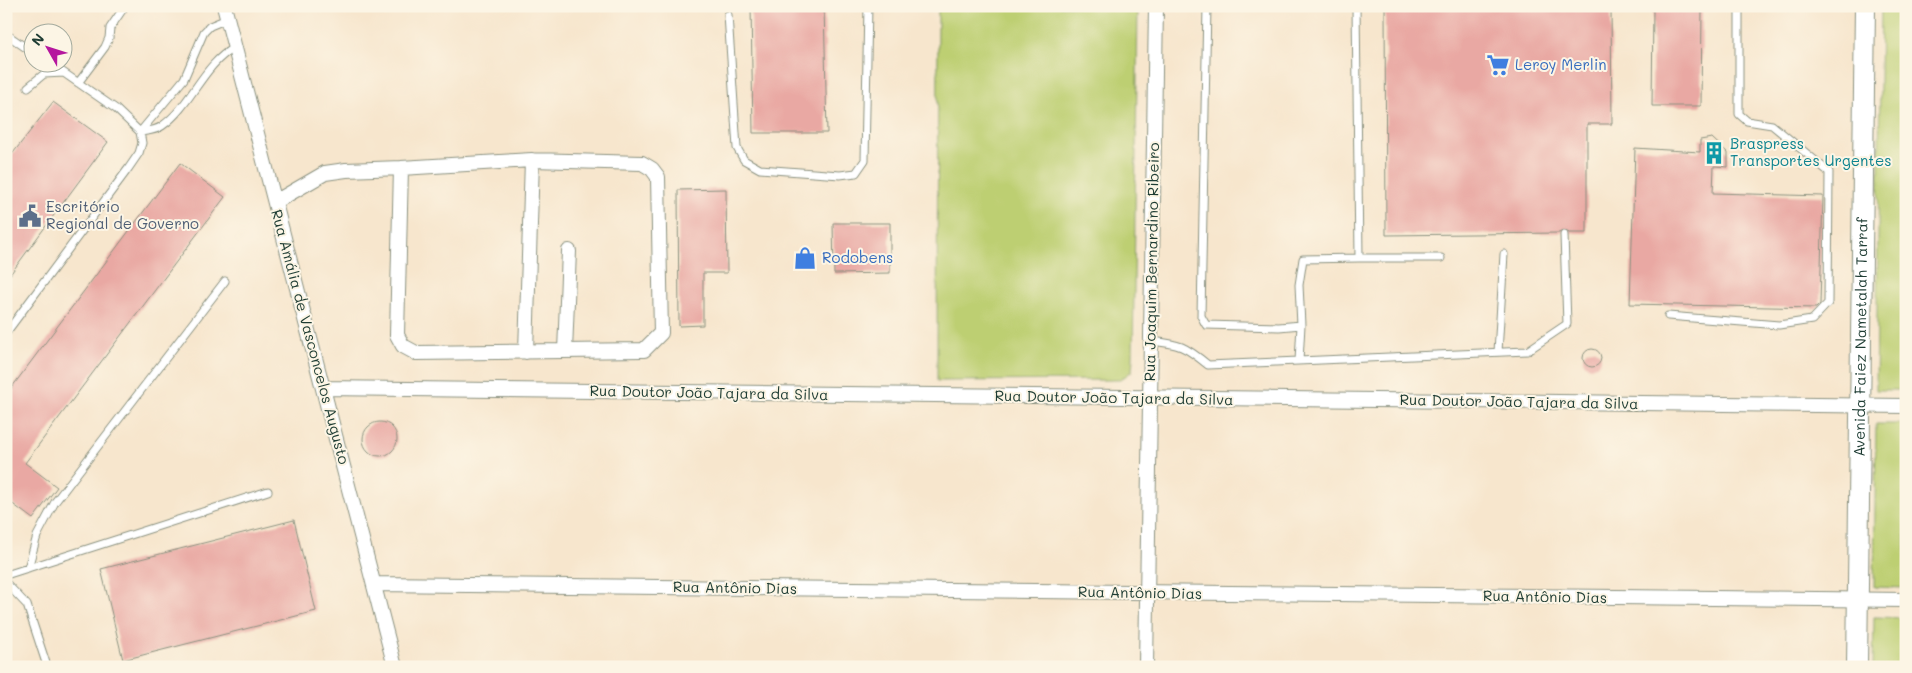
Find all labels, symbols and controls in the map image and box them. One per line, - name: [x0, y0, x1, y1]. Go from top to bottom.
- north arrow: [22, 22, 72, 72]
- text: N: [27, 29, 48, 50]
- supermarket icon: Leroy Merlin: [1485, 52, 1511, 78]
- place label: Leroy Merlin: [1515, 54, 1607, 74]
- place label: Braspress Transportes Urgentes: [1730, 133, 1892, 170]
- building icon: Braspress Transportes Urgentes: [1701, 140, 1727, 166]
- street label: Rua Joaquim Bernardino Ribeiro: [1139, 142, 1163, 382]
- place label: Escritório Regional de Governo: [46, 196, 199, 233]
- public building icon: Escritório Regional de Governo: [17, 203, 43, 229]
- street label: Rua Amália de Vasconcelos Augusto: [267, 207, 355, 467]
- street label: Avenida Faiez Nametalah Tarraf: [1849, 216, 1871, 457]
- shop icon: Rodobens: [792, 245, 818, 271]
- place label: Rodobens: [822, 247, 893, 267]
- street label: Rua Doutor João Tajara da Silva: [589, 380, 829, 404]
- street label: Rua Doutor João Tajara da Silva: [994, 385, 1234, 409]
- street label: Rua Doutor João Tajara da Silva: [1399, 389, 1639, 413]
- street label: Rua Antônio Dias: [673, 576, 797, 598]
- street label: Rua Antônio Dias: [1078, 581, 1202, 603]
- street label: Rua Antônio Dias: [1483, 585, 1607, 607]

